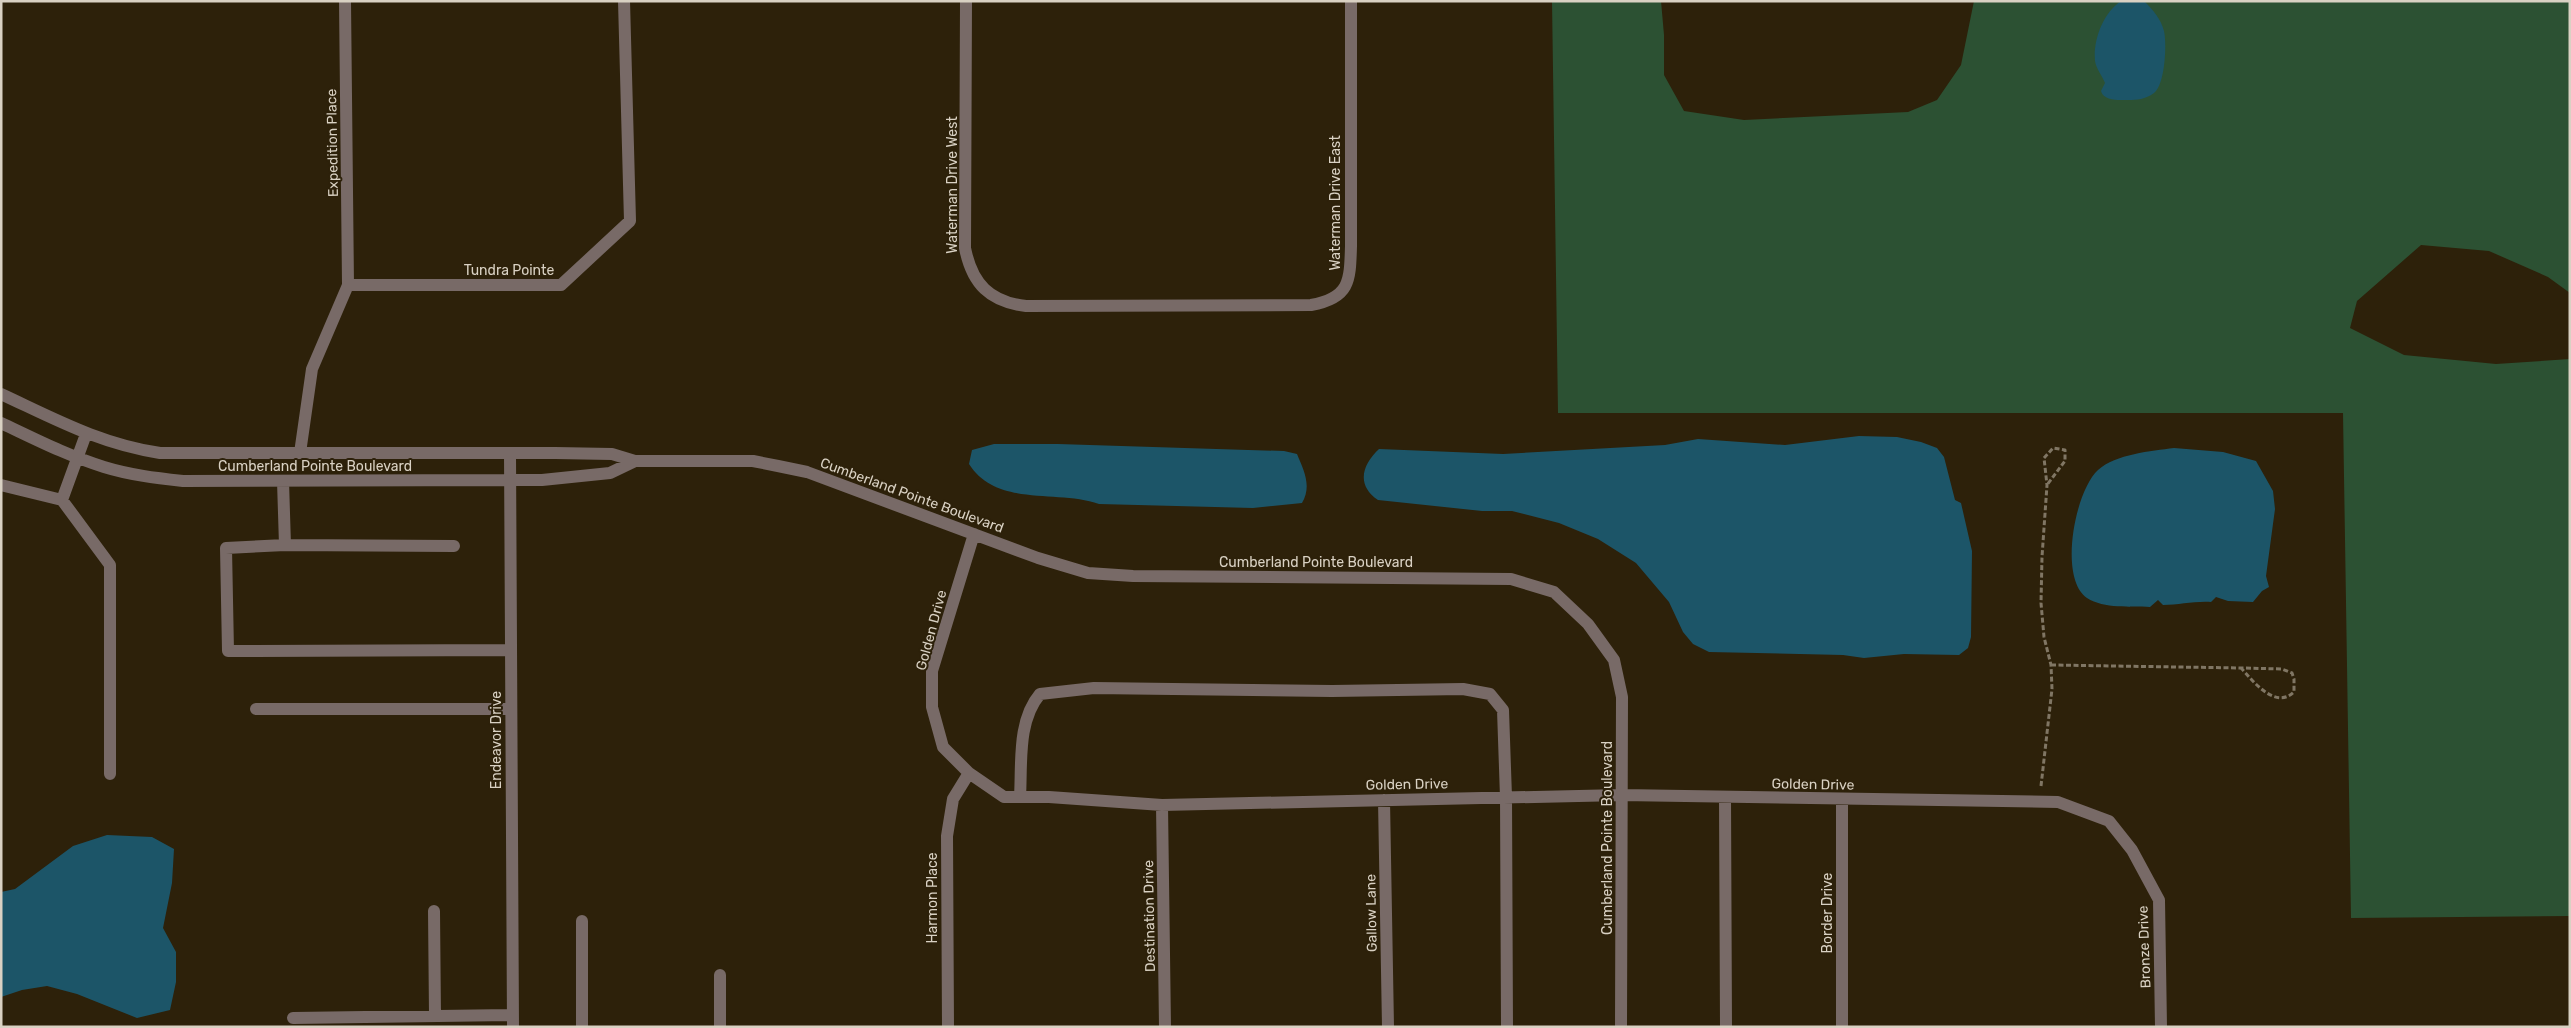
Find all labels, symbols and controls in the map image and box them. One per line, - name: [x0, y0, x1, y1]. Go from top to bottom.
- street label: Expedition Place: [323, 88, 342, 197]
- street label: Waterman Drive West: [944, 116, 961, 254]
- street label: Waterman Drive East: [1327, 135, 1344, 271]
- street label: Tundra Pointe: [464, 262, 554, 279]
- street label: Cumberland Pointe Boulevard: [818, 454, 1006, 537]
- street label: Cumberland Pointe Boulevard: [218, 458, 412, 475]
- street label: Cumberland Pointe Boulevard: [1219, 554, 1413, 571]
- street label: Golden Drive: [913, 588, 950, 672]
- street label: Endeavor Drive: [488, 691, 505, 789]
- street label: Cumberland Pointe Boulevard: [1599, 741, 1616, 935]
- street label: Golden Drive: [1365, 775, 1449, 794]
- street label: Golden Drive: [1771, 775, 1855, 794]
- street label: Harmon Place: [924, 852, 941, 944]
- street label: Destination Drive: [1140, 860, 1159, 972]
- street label: Border Drive: [1819, 872, 1836, 953]
- street label: Gallow Lane: [1362, 874, 1381, 952]
- street label: Bronze Drive: [2135, 905, 2154, 989]

